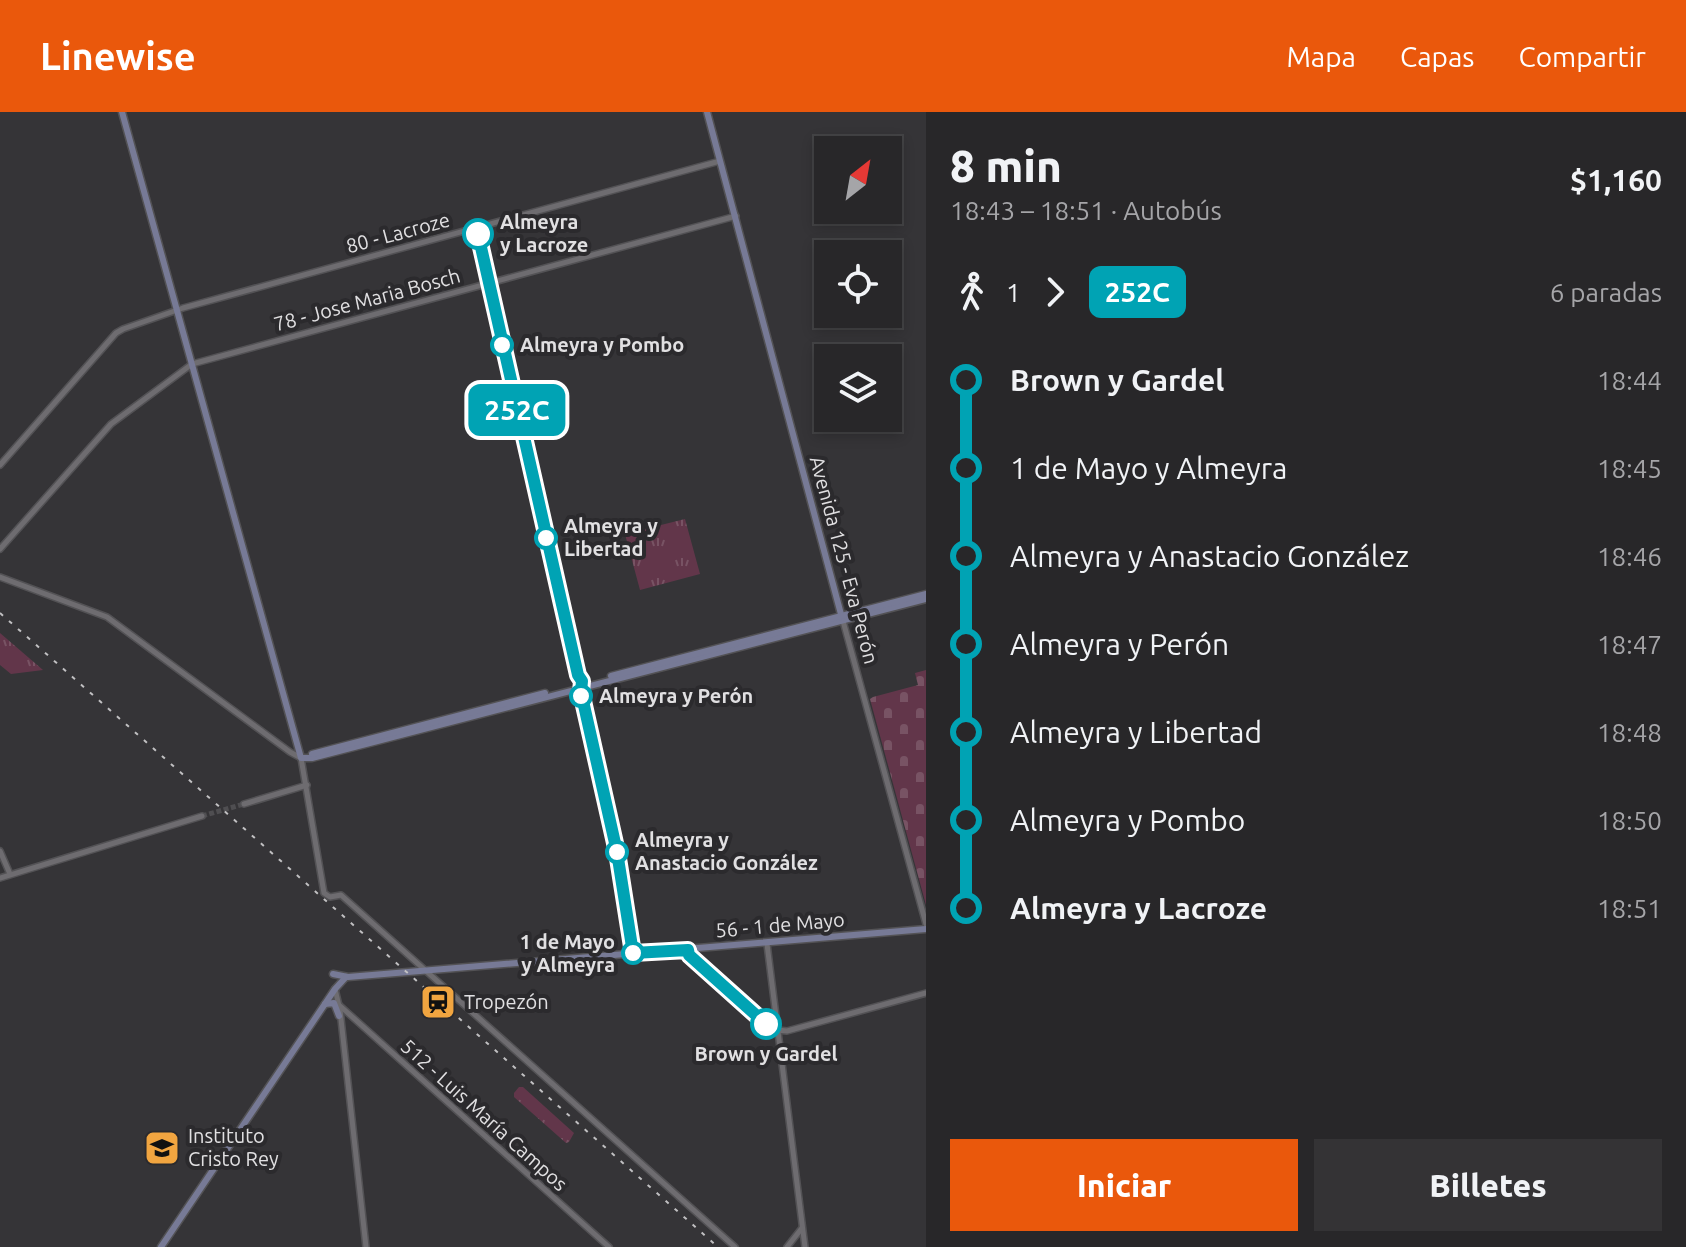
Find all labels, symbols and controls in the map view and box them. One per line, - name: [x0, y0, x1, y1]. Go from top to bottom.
- text: Linewise: [40, 35, 196, 77]
- text: Mapa: [1286, 41, 1356, 72]
- text: Capas: [1400, 41, 1475, 72]
- text: Compartir: [1519, 41, 1646, 72]
- north arrow: [814, 136, 902, 224]
- map controls: [814, 136, 902, 432]
- text: 8 min: [950, 141, 1062, 190]
- text: $1,160: [1570, 163, 1662, 197]
- text: 18:43 – 18:51 · Autobús: [950, 196, 1222, 225]
- street label: 80 - Lacroze: [343, 208, 452, 257]
- place label: Almeyra y Lacroze: [500, 210, 588, 256]
- marker: Almeyra y Lacroze: [463, 219, 493, 249]
- button: locate: [814, 240, 902, 328]
- street label: 78 - Jose Maria Bosch: [271, 264, 463, 335]
- icon: walk: [950, 270, 994, 314]
- icon: forward: [1033, 270, 1077, 314]
- text: 252C: [1105, 276, 1170, 307]
- text: 1: [1006, 278, 1021, 307]
- text: 6 paradas: [1550, 278, 1662, 307]
- place label: Almeyra y Pombo: [520, 333, 684, 356]
- marker: Almeyra y Pombo: [491, 334, 513, 356]
- button: layers: [814, 344, 902, 432]
- text: Brown y Gardel: [1010, 363, 1224, 397]
- text: 18:44: [1597, 366, 1662, 395]
- line badge: 252C: [461, 384, 573, 436]
- text: 252C: [484, 394, 550, 425]
- text: 1 de Mayo y Almeyra: [1010, 451, 1287, 485]
- street label: Avenida 125 - Eva Perón: [806, 454, 883, 666]
- text: 18:45: [1597, 454, 1662, 483]
- place label: Almeyra y Libertad: [564, 514, 658, 560]
- marker: Almeyra y Libertad: [535, 527, 557, 549]
- text: Almeyra y Anastacio González: [1010, 539, 1409, 573]
- text: 18:46: [1597, 542, 1662, 571]
- text: Almeyra y Perón: [1010, 627, 1229, 661]
- text: 18:47: [1597, 630, 1662, 659]
- place label: Almeyra y Perón: [599, 684, 753, 707]
- marker: Almeyra y Perón: [570, 685, 592, 707]
- text: Almeyra y Libertad: [1010, 715, 1262, 749]
- text: 18:48: [1597, 718, 1662, 747]
- text: Almeyra y Pombo: [1010, 803, 1245, 837]
- text: 18:50: [1597, 806, 1662, 835]
- place label: Almeyra y Anastacio González: [635, 828, 818, 874]
- marker: Almeyra y Anastacio González: [606, 841, 628, 863]
- text: Almeyra y Lacroze: [1010, 891, 1267, 925]
- text: 18:51: [1597, 894, 1662, 923]
- street label: 56 - 1 de Mayo: [714, 907, 846, 942]
- place label: 1 de Mayo y Almeyra: [520, 930, 615, 976]
- marker: 1 de Mayo y Almeyra: [622, 942, 644, 964]
- station icon: Tropezón: [419, 983, 457, 1021]
- place label: Tropezón: [464, 990, 549, 1013]
- marker: Brown y Gardel: [751, 1009, 781, 1039]
- street label: 512 - Luis María Campos: [397, 1034, 572, 1195]
- place label: Brown y Gardel: [695, 1042, 837, 1065]
- place label: Instituto Cristo Rey: [188, 1124, 279, 1170]
- school or university icon: Instituto Cristo Rey: [143, 1129, 181, 1167]
- button: Iniciar: [950, 1139, 1298, 1231]
- button: Billetes: [1314, 1139, 1662, 1231]

